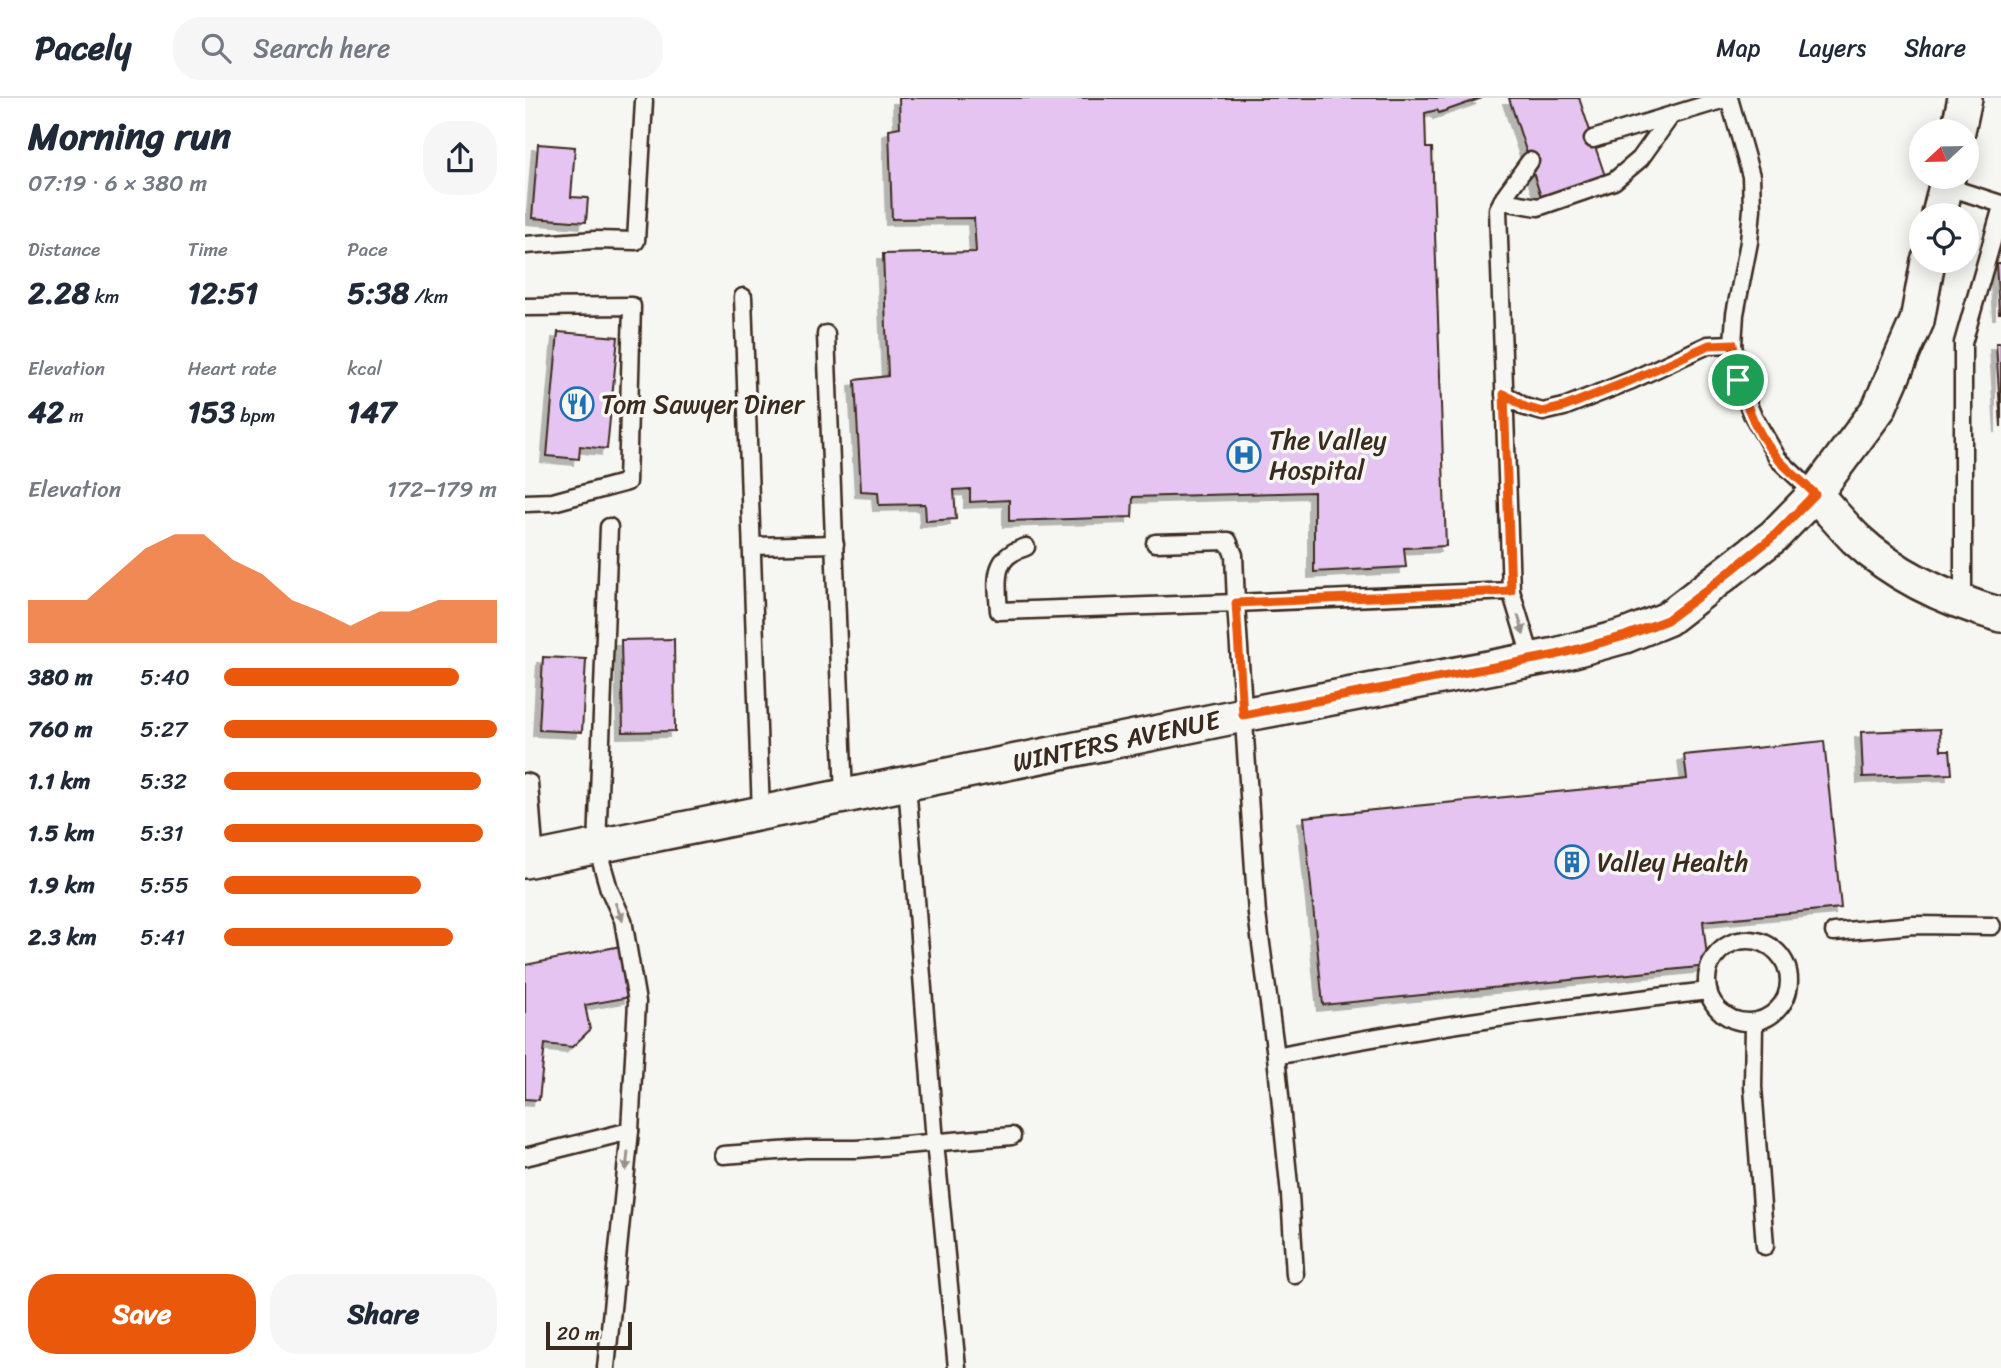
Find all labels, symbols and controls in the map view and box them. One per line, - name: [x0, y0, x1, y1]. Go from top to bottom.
- search box: [173, 17, 663, 80]
- text: Pacely: [35, 19, 131, 77]
- text: Search here: [253, 25, 390, 71]
- text: Map: [1716, 27, 1761, 69]
- text: Layers: [1799, 27, 1866, 69]
- text: Share: [1904, 27, 1966, 69]
- icon: search: [197, 29, 235, 67]
- text: Morning run: [28, 103, 231, 170]
- north arrow: [1909, 119, 1979, 189]
- map controls: [1909, 119, 1979, 273]
- button: share: [423, 121, 497, 195]
- text: 07:19 · 6 × 380 m: [28, 163, 207, 204]
- button: locate: [1909, 203, 1979, 273]
- text: Distance: [28, 233, 100, 266]
- text: Time: [188, 233, 228, 266]
- text: Pace: [347, 233, 388, 266]
- text: 2.28: [28, 266, 90, 320]
- text: 12:51: [188, 266, 258, 320]
- text: 5:38: [347, 266, 409, 320]
- text: km: [90, 280, 119, 313]
- text: /km: [409, 280, 448, 313]
- pin: [1708, 350, 1768, 410]
- text: Elevation: [28, 352, 105, 385]
- text: Heart rate: [188, 352, 277, 385]
- text: kcal: [347, 352, 382, 385]
- icon: arrive: [1719, 361, 1757, 399]
- place label: Tom Sawyer Diner: [601, 381, 806, 427]
- text: 42: [28, 385, 64, 439]
- text: 153: [188, 385, 235, 439]
- text: 147: [347, 385, 396, 439]
- restaurant icon: Tom Sawyer Diner: [558, 385, 596, 423]
- text: m: [64, 399, 84, 432]
- text: bpm: [235, 399, 275, 432]
- place label: The Valley Hospital: [1269, 417, 1387, 493]
- hospital icon: The Valley Hospital: [1225, 436, 1263, 474]
- text: Elevation: [28, 469, 121, 510]
- text: 172–179 m: [387, 469, 497, 510]
- one-way arrow: [1517, 615, 1527, 636]
- text: 380 m: [28, 657, 93, 698]
- text: 5:40: [140, 657, 190, 698]
- street label: WINTERS AVENUE: [1008, 696, 1226, 785]
- text: 760 m: [28, 709, 92, 750]
- text: 5:27: [140, 709, 187, 750]
- text: 1.1 km: [28, 761, 91, 802]
- text: 5:32: [140, 761, 187, 802]
- text: 1.5 km: [28, 813, 95, 854]
- text: 5:31: [140, 813, 184, 854]
- place label: Valley Health: [1597, 839, 1748, 885]
- building icon: Valley Health: [1553, 843, 1591, 881]
- text: 1.9 km: [28, 865, 95, 906]
- text: 5:55: [140, 865, 189, 906]
- one-way arrow: [613, 901, 624, 922]
- text: 2.3 km: [28, 917, 97, 958]
- text: 5:41: [140, 917, 185, 958]
- one-way arrow: [621, 1151, 632, 1173]
- button: Save: [28, 1274, 256, 1354]
- button: Share: [270, 1274, 497, 1354]
- text: 20 m: [557, 1317, 600, 1350]
- scale bar: [546, 1319, 632, 1351]

